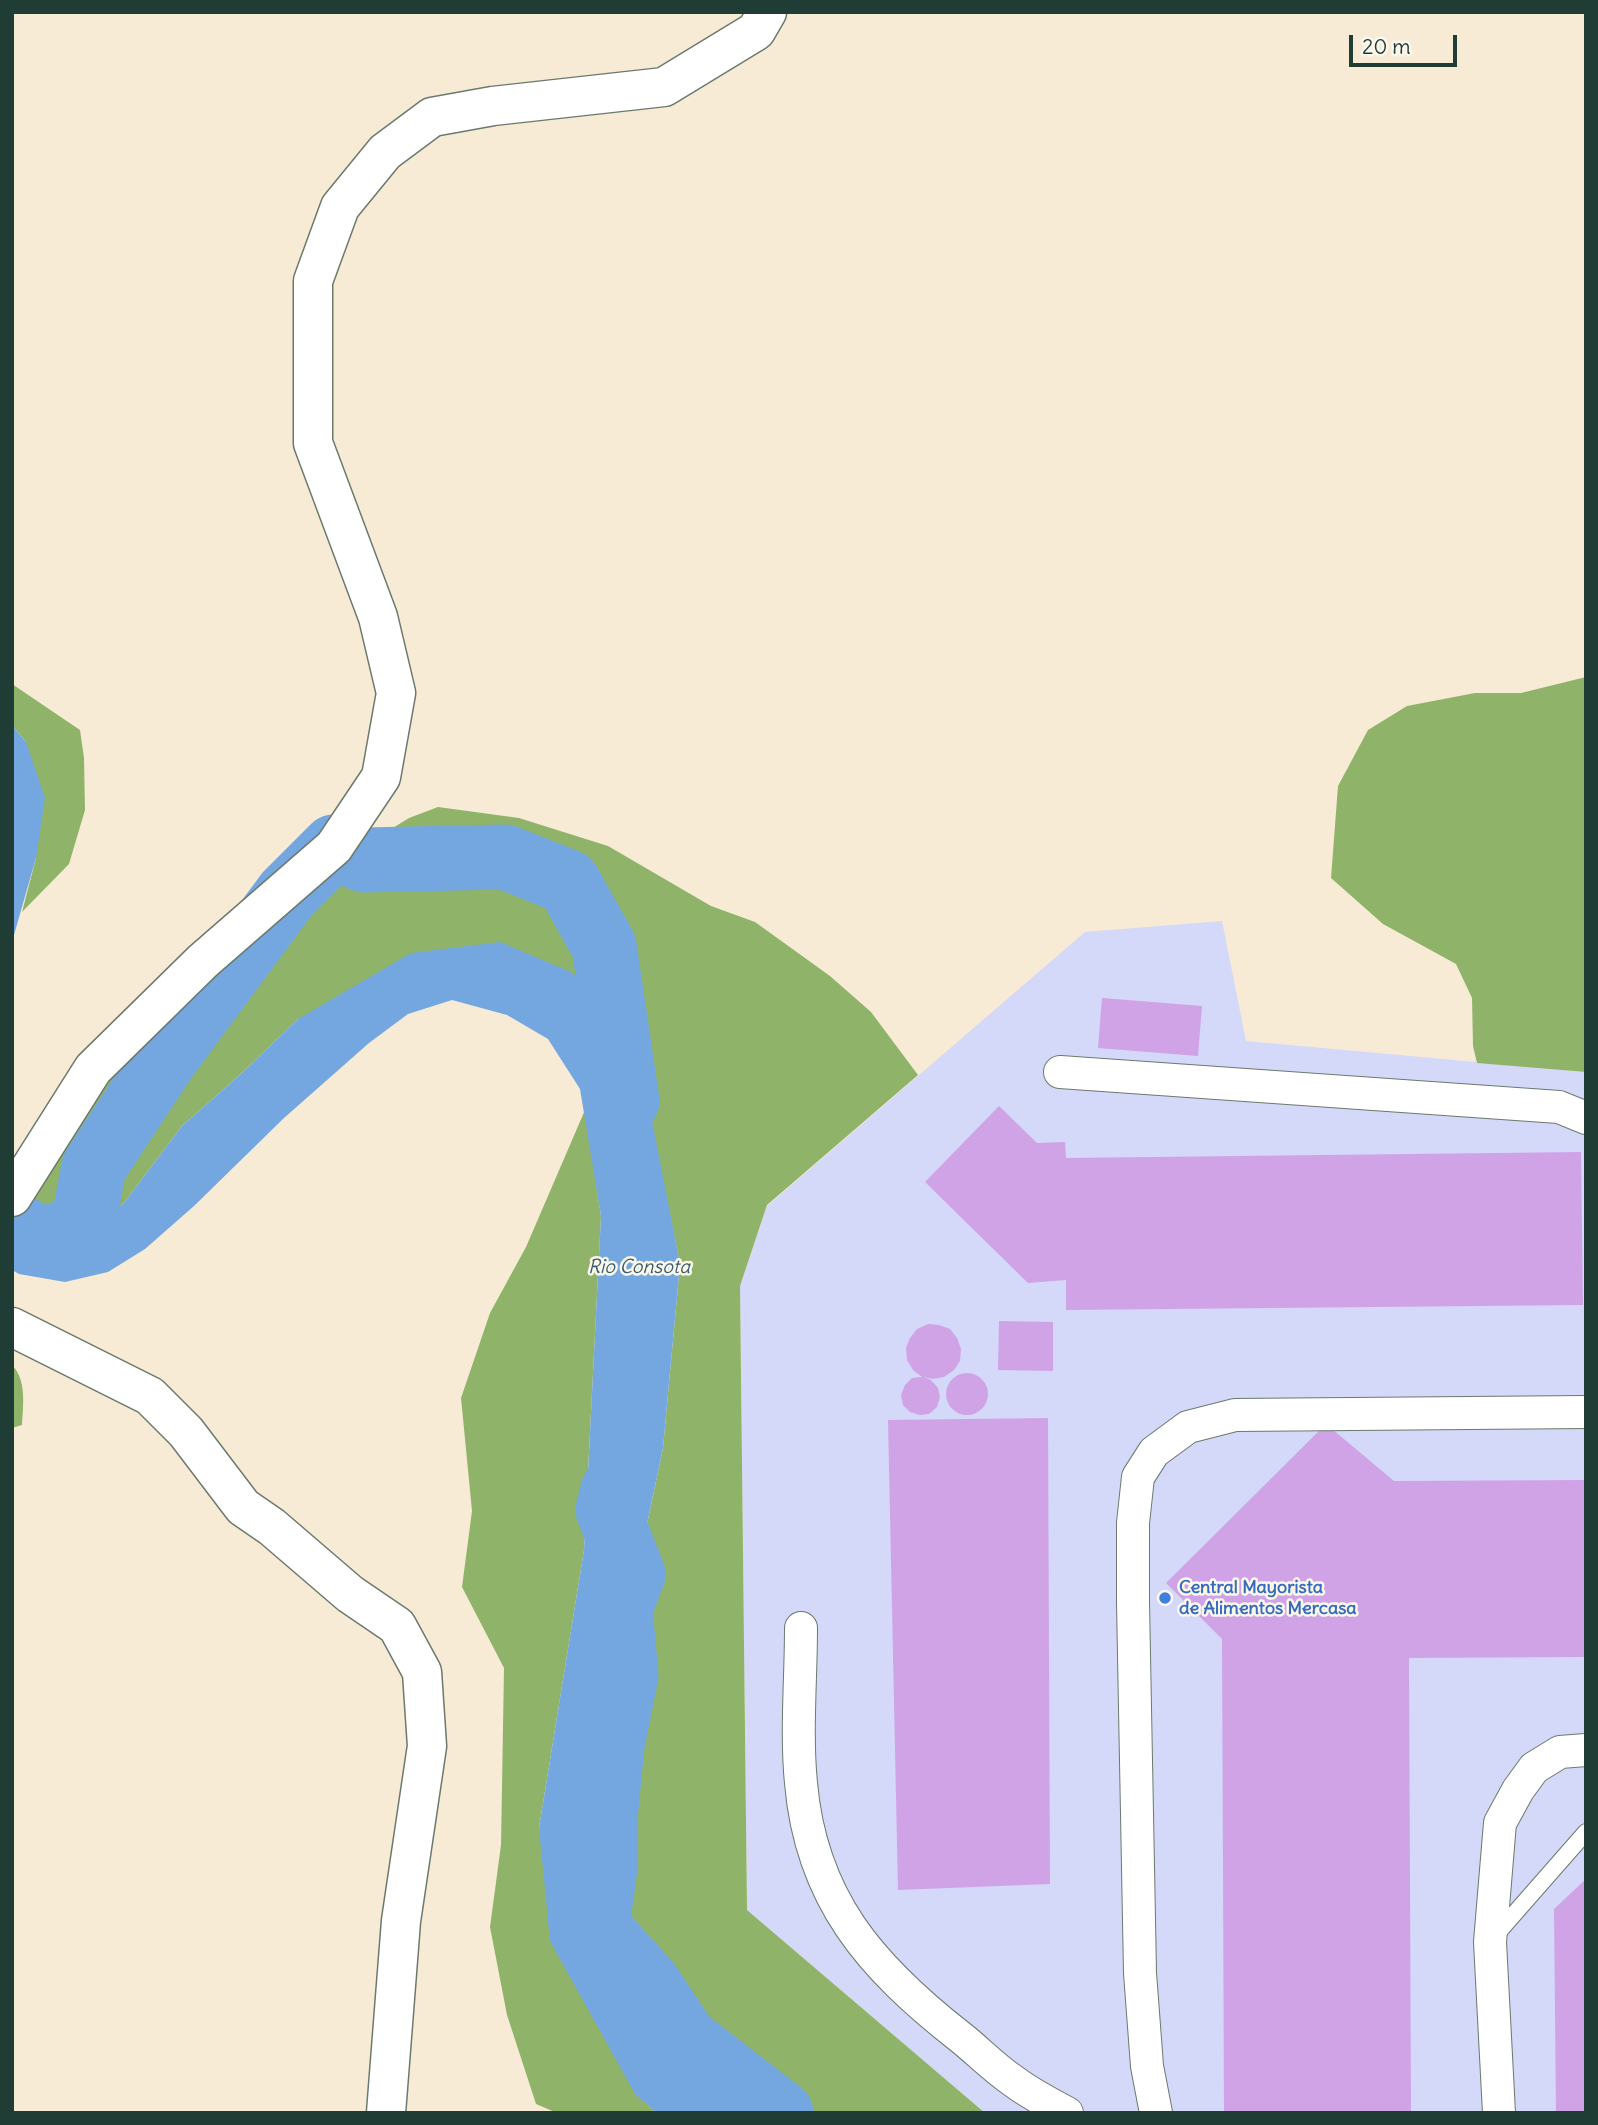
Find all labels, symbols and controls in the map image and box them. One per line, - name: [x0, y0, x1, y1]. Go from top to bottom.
- scale bar: [1353, 21, 1462, 65]
- text: 20 m: [1362, 33, 1411, 60]
- water label: Rio Consota: [588, 1257, 690, 1279]
- place label: Central Mayorista de Alimentos Mercasa: [1179, 1577, 1357, 1620]
- marker: Central Mayorista de Alimentos Mercasa: [1157, 1590, 1173, 1606]

